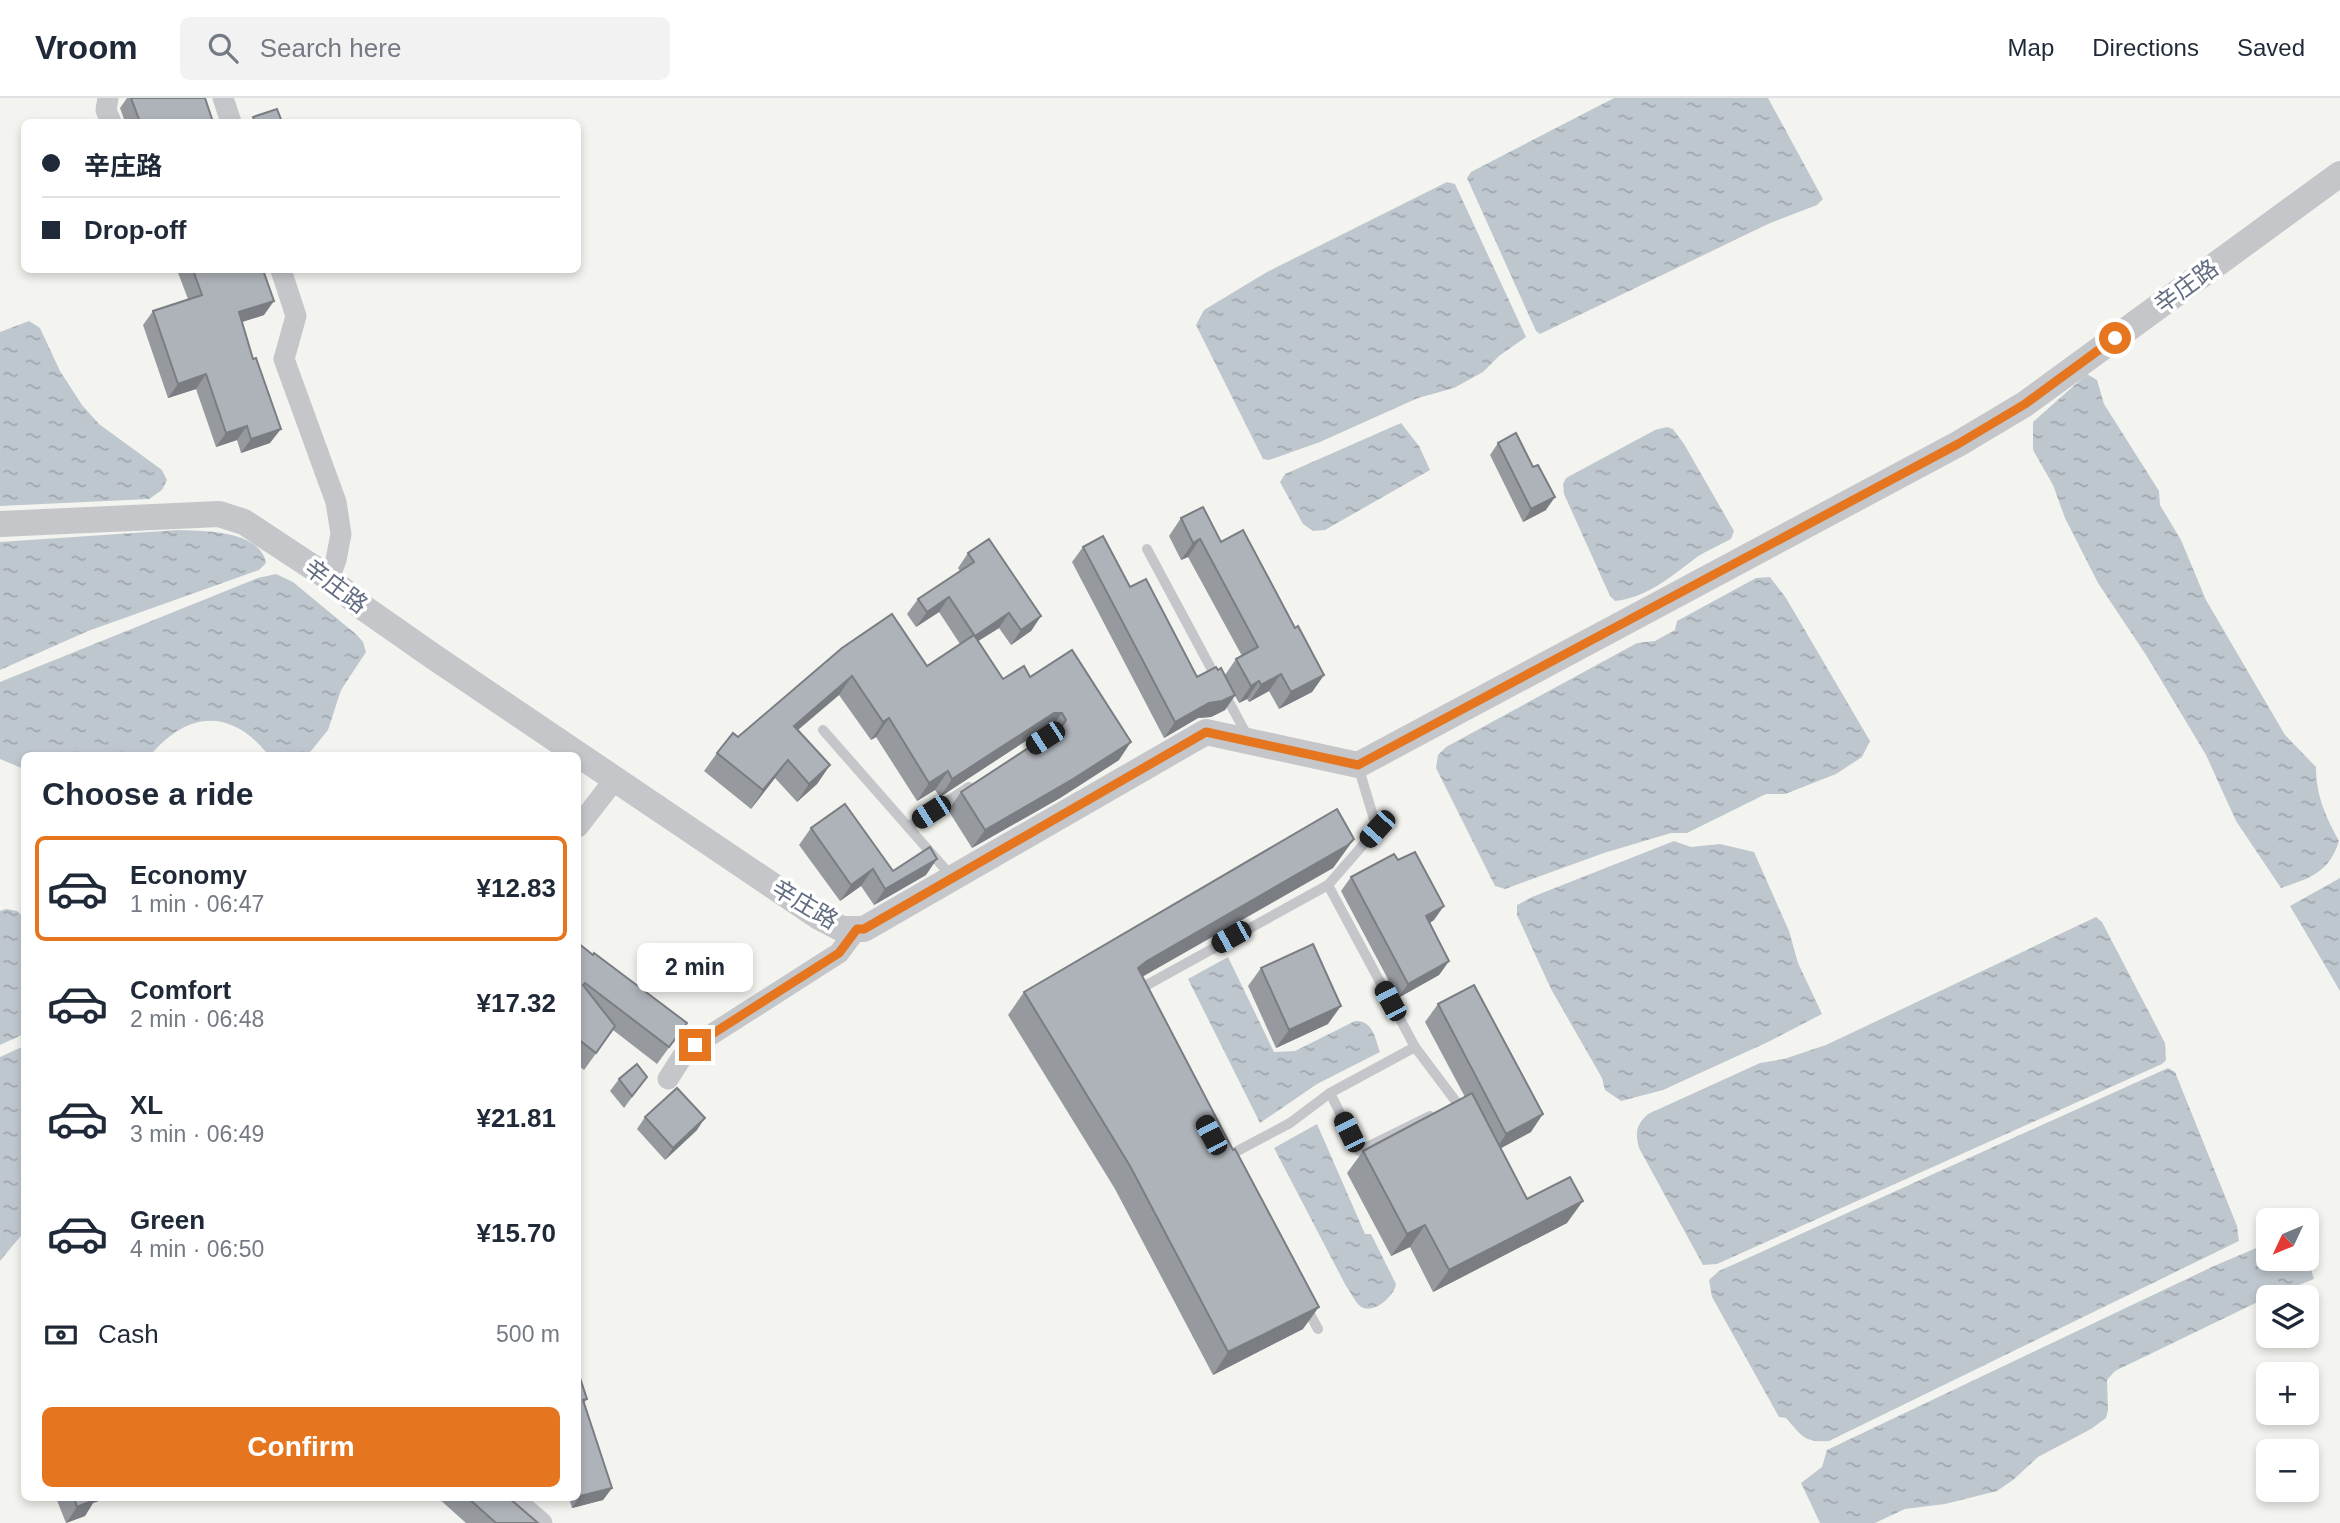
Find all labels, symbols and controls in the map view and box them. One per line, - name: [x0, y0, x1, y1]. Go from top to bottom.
- search box: [180, 17, 670, 80]
- text: Vroom: [35, 29, 138, 66]
- icon: search: [204, 29, 242, 67]
- text: Search here: [260, 33, 401, 63]
- text: Map: [2008, 34, 2054, 61]
- text: Directions: [2092, 34, 2199, 61]
- text: Saved: [2237, 34, 2305, 61]
- text: 辛庄路: [84, 151, 162, 181]
- text: Drop-off: [84, 215, 187, 245]
- street label: 辛庄路: [2149, 254, 2223, 318]
- route start: [2099, 322, 2131, 354]
- street label: 辛庄路: [299, 554, 373, 618]
- car: [1022, 718, 1069, 758]
- text: Choose a ride: [42, 776, 254, 812]
- car: [908, 792, 955, 832]
- car: [1356, 806, 1399, 852]
- icon: car: [46, 857, 109, 920]
- text: Economy: [130, 860, 247, 890]
- text: ¥12.83: [476, 873, 556, 903]
- street label: 辛庄路: [767, 874, 843, 934]
- text: 1 min · 06:47: [130, 891, 264, 917]
- car: [1208, 918, 1255, 956]
- callout: 2 min: [637, 944, 753, 992]
- text: 2 min: [665, 954, 725, 980]
- icon: car: [46, 972, 109, 1035]
- text: Comfort: [130, 975, 231, 1005]
- car: [1371, 978, 1410, 1024]
- text: ¥17.32: [476, 988, 556, 1018]
- text: 2 min · 06:48: [130, 1006, 264, 1032]
- route end: [679, 1029, 711, 1061]
- icon: car: [46, 1087, 109, 1150]
- text: XL: [130, 1090, 163, 1120]
- text: ¥21.81: [476, 1103, 556, 1133]
- car: [1331, 1109, 1368, 1155]
- car: [1192, 1112, 1231, 1158]
- text: 3 min · 06:49: [130, 1121, 264, 1147]
- icon: car: [46, 1202, 109, 1265]
- text: Green: [130, 1205, 205, 1235]
- north arrow: [2256, 1208, 2319, 1270]
- map controls: [2256, 1208, 2319, 1502]
- text: ¥15.70: [476, 1218, 556, 1248]
- text: 4 min · 06:50: [130, 1236, 264, 1262]
- button: layers: [2256, 1285, 2319, 1348]
- icon: cash: [42, 1316, 80, 1354]
- text: Cash: [98, 1319, 159, 1349]
- text: 500 m: [496, 1321, 560, 1347]
- button: +: [2256, 1362, 2319, 1425]
- button: Confirm: [42, 1407, 560, 1487]
- button: −: [2256, 1439, 2319, 1502]

